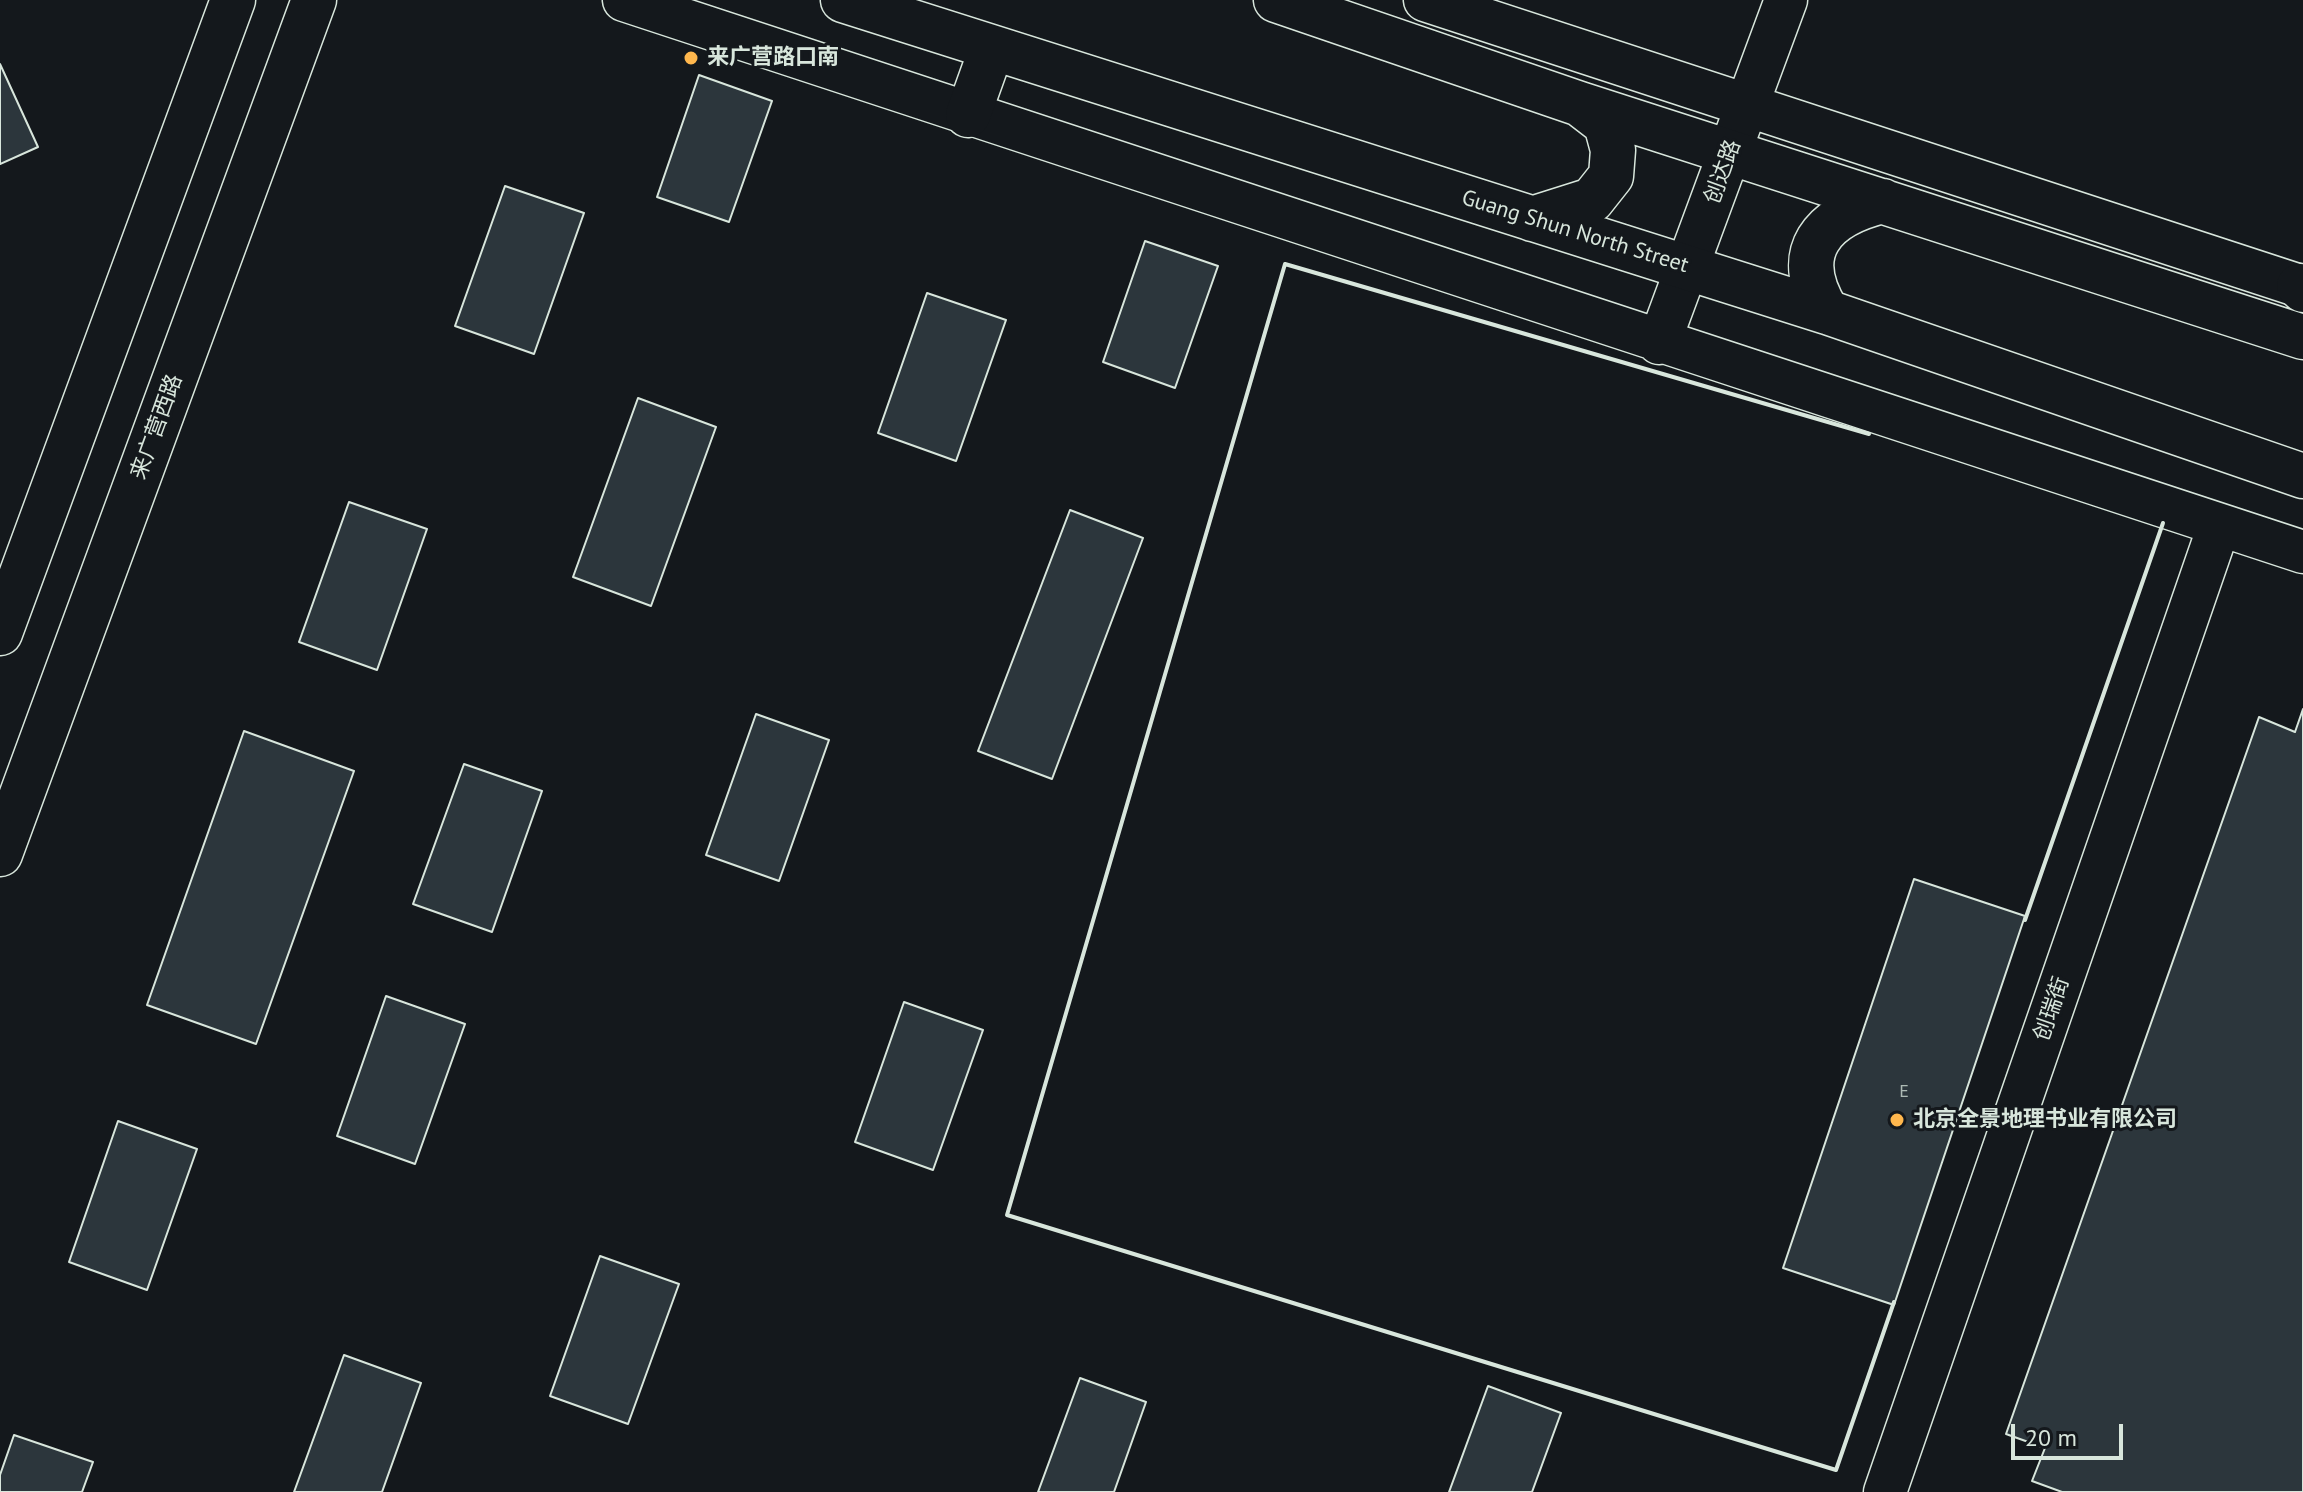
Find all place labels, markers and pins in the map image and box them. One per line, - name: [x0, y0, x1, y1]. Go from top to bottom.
- place label: 来广营路口南: [707, 45, 839, 71]
- marker: 来广营路口南: [682, 49, 700, 67]
- place label: 北京全景地理书业有限公司: [1913, 1107, 2177, 1133]
- marker: 北京全景地理书业有限公司: [1888, 1111, 1906, 1129]

